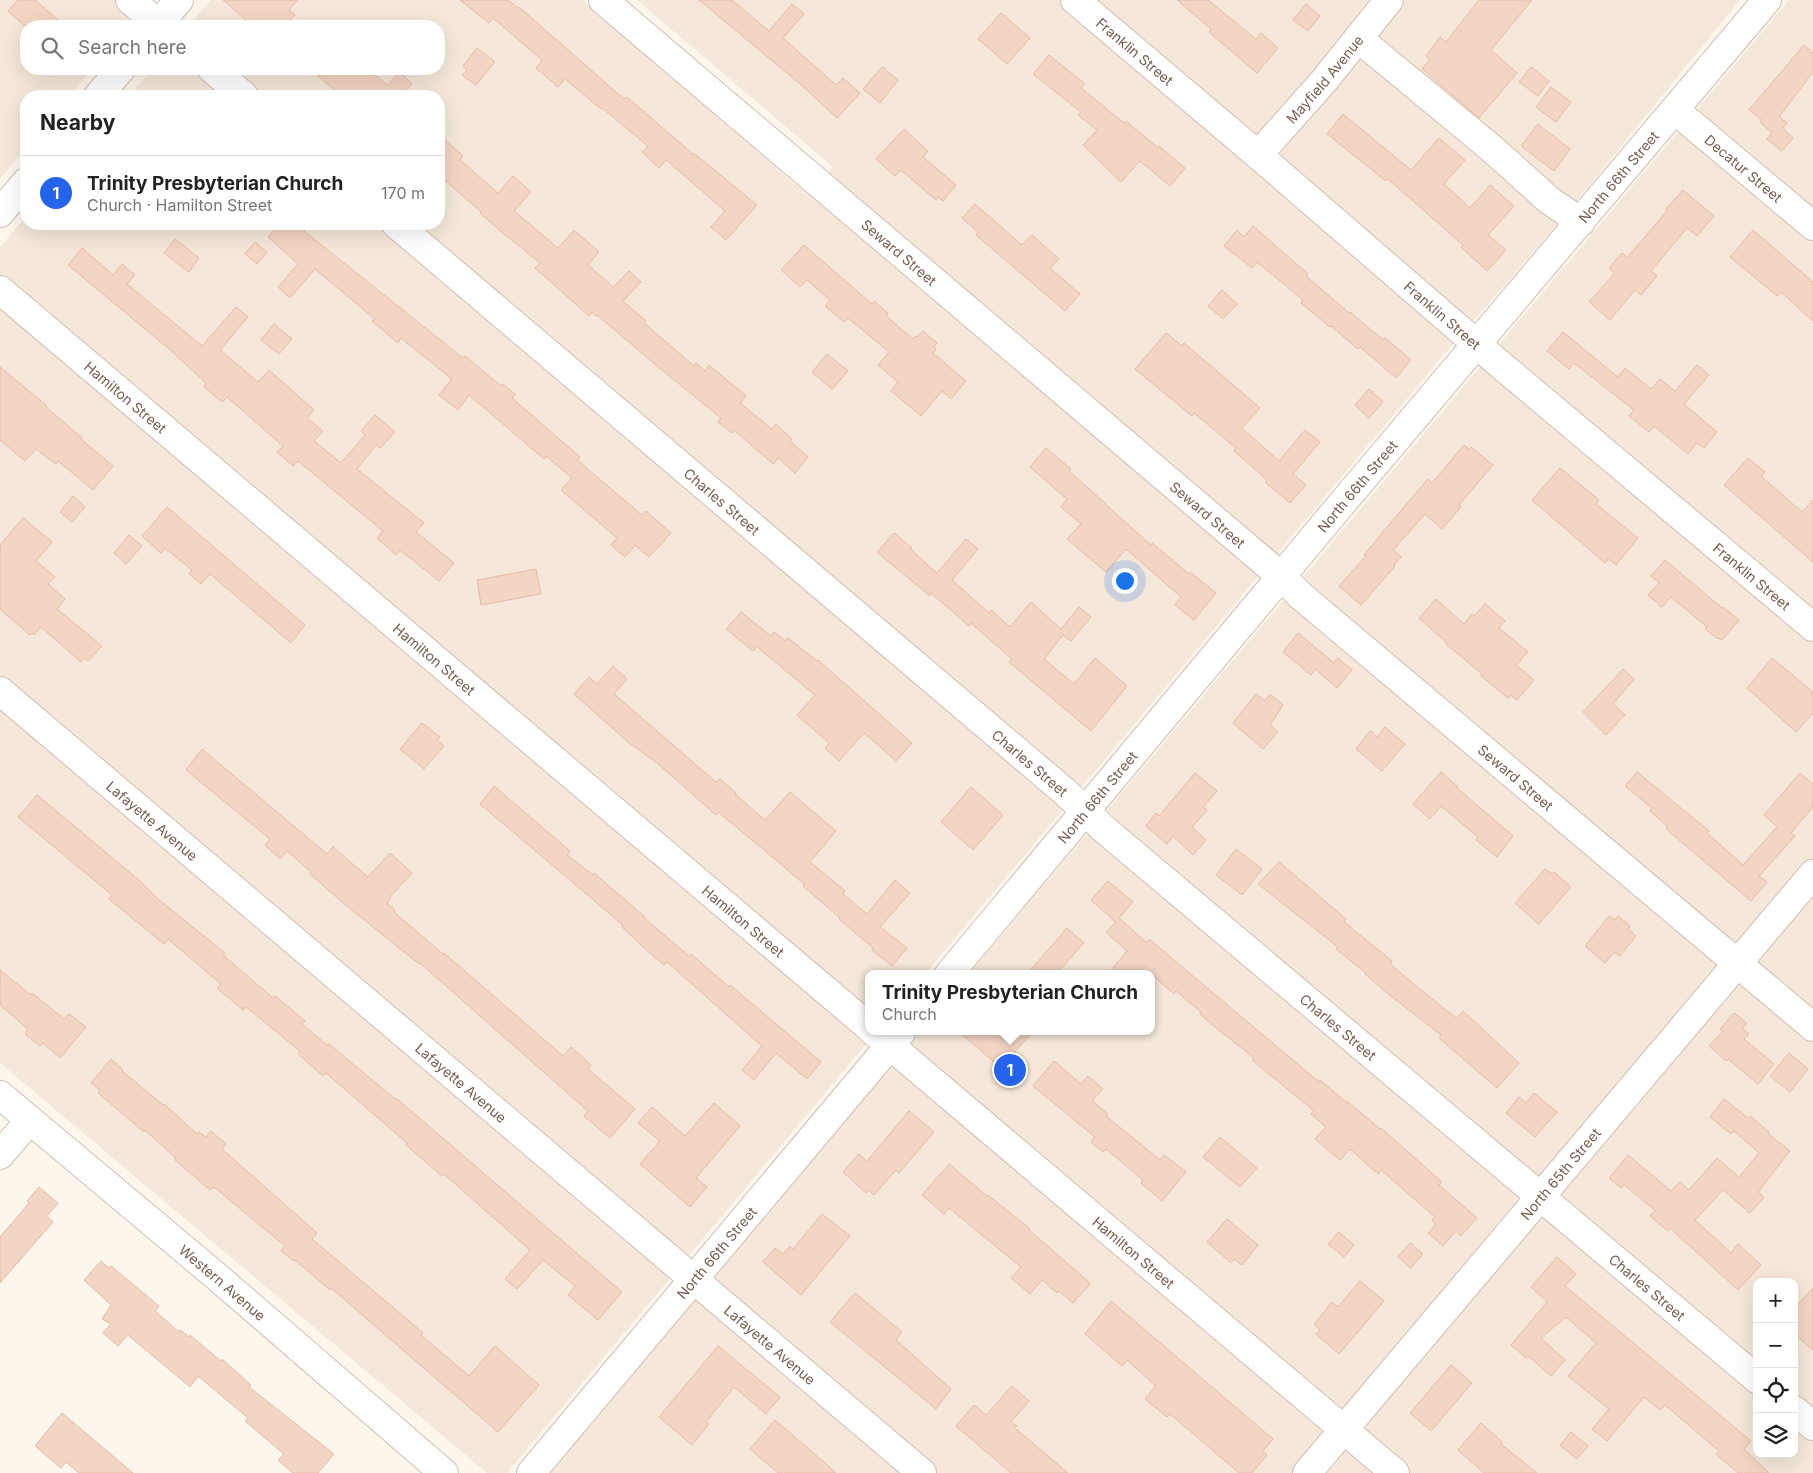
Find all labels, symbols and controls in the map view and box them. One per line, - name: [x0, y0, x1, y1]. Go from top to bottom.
- street label: Franklin Street: [1093, 14, 1178, 89]
- search box: [20, 20, 445, 75]
- street label: Mayfield Avenue: [1282, 31, 1366, 126]
- icon: search: [38, 34, 66, 62]
- text: Search here: [78, 36, 187, 59]
- text: Nearby: [40, 110, 115, 135]
- street label: North 66th Street: [1574, 127, 1662, 226]
- street label: Decatur Street: [1702, 131, 1786, 206]
- text: Trinity Presbyterian Church: [87, 172, 343, 195]
- text: 1: [53, 183, 59, 203]
- text: 170 m: [381, 183, 425, 203]
- text: Church · Hamilton Street: [87, 195, 272, 215]
- street label: Seward Street: [858, 215, 941, 289]
- street label: Franklin Street: [1401, 277, 1485, 353]
- street label: Hamilton Street: [81, 357, 171, 437]
- street label: North 66th Street: [1313, 436, 1401, 535]
- street label: Charles Street: [681, 464, 764, 538]
- street label: Seward Street: [1167, 477, 1249, 551]
- street label: Franklin Street: [1710, 539, 1795, 613]
- your location: [1112, 568, 1138, 594]
- street label: Hamilton Street: [390, 619, 479, 698]
- street label: Charles Street: [989, 725, 1072, 800]
- street label: Seward Street: [1475, 740, 1558, 814]
- street label: North 66th Street: [1054, 747, 1141, 846]
- street label: Lafayette Avenue: [103, 777, 202, 864]
- street label: Hamilton Street: [699, 881, 788, 960]
- popup: [865, 970, 1155, 1035]
- text: Trinity Presbyterian Church: [882, 981, 1138, 1004]
- street label: Charles Street: [1297, 990, 1380, 1064]
- text: Church: [882, 1004, 937, 1024]
- street label: Lafayette Avenue: [412, 1039, 510, 1126]
- pin: 1: [994, 1051, 1026, 1089]
- street label: North 65th Street: [1516, 1124, 1604, 1223]
- street label: North 66th Street: [673, 1203, 760, 1302]
- street label: Hamilton Street: [1090, 1212, 1179, 1292]
- street label: Western Avenue: [176, 1241, 269, 1324]
- street label: Charles Street: [1606, 1250, 1689, 1324]
- map controls: [1753, 1278, 1798, 1458]
- button: +: [1753, 1278, 1798, 1323]
- street label: Lafayette Avenue: [721, 1301, 819, 1388]
- button: −: [1753, 1323, 1798, 1368]
- button: locate: [1753, 1368, 1798, 1413]
- button: layers: [1753, 1413, 1798, 1458]

